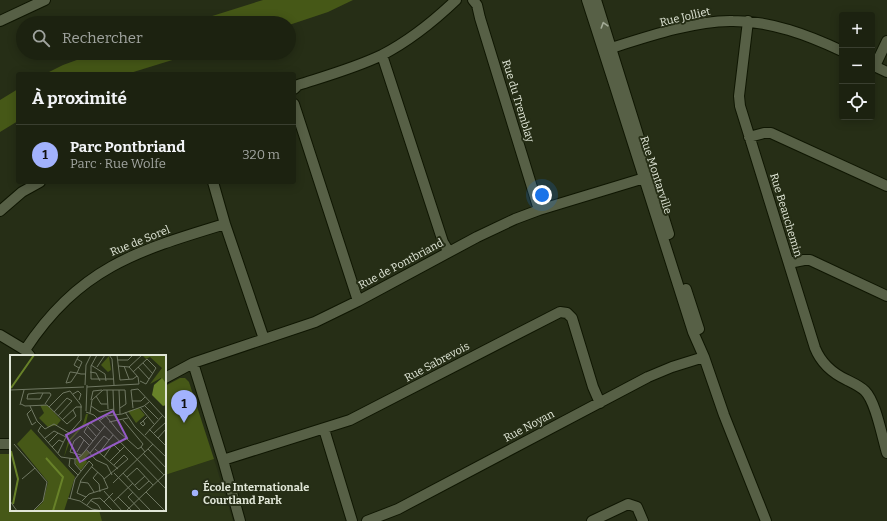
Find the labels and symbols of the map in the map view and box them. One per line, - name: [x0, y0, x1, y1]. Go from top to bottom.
- street label: Rue Jolliet: [658, 5, 712, 29]
- one-way arrow: [600, 21, 608, 28]
- street label: Rue du Tremblay: [499, 58, 537, 144]
- street label: Rue Montarville: [637, 134, 675, 216]
- street label: Rue Beauchemin: [767, 172, 805, 259]
- your location: [532, 185, 552, 205]
- street label: Rue de Sorel: [108, 223, 172, 259]
- street label: Rue de Pontbriand: [356, 236, 446, 292]
- street label: Rue Sabrevois: [402, 339, 472, 385]
- inset map: [10, 355, 166, 511]
- pin: 1: [171, 390, 197, 423]
- street label: Rue Noyan: [502, 407, 556, 445]
- place label: École Internationale Courtland Park: [203, 480, 309, 507]
- marker: École Internationale Courtland Park: [190, 488, 200, 498]

